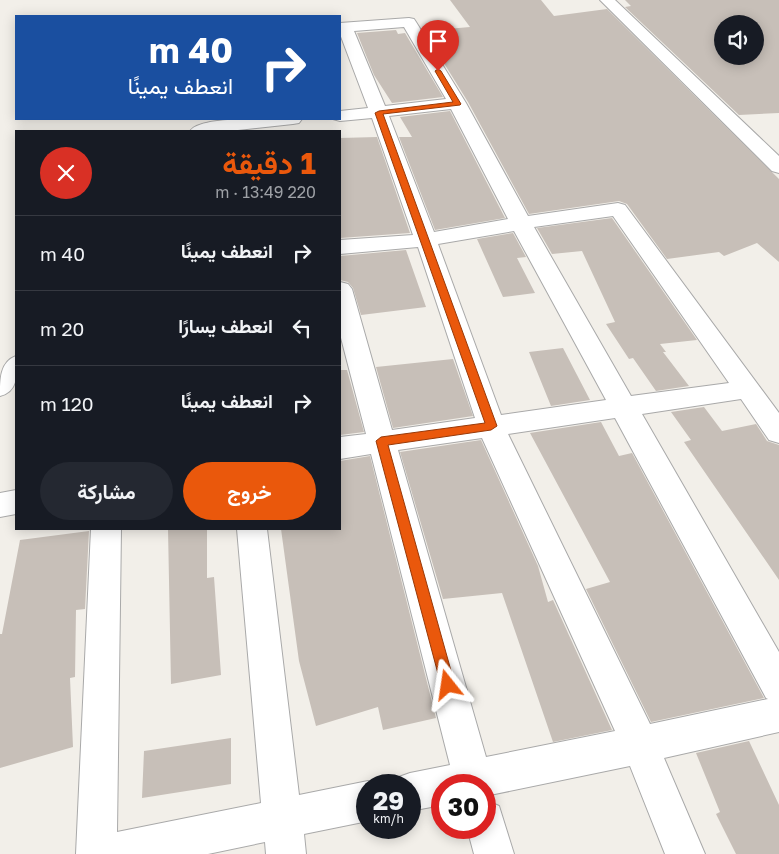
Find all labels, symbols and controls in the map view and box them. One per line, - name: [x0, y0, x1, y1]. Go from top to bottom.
- map controls: [714, 15, 764, 65]
- button: sound: [714, 15, 764, 65]
- pin: [417, 20, 459, 71]
- icon: arrive: [424, 27, 452, 55]
- text: 40 m: [149, 29, 233, 71]
- icon: right: [251, 35, 316, 100]
- text: انعطف يمينًا: [128, 72, 233, 99]
- text: 1 دقيقة: [222, 145, 316, 181]
- button: close: [40, 147, 92, 199]
- text: 220 m · 13:49: [215, 182, 316, 202]
- text: انعطف يمينًا: [181, 239, 273, 262]
- icon: right: [288, 239, 316, 267]
- text: 40 m: [40, 242, 85, 265]
- text: انعطف يسارًا: [178, 314, 273, 337]
- icon: left: [288, 314, 316, 342]
- text: 20 m: [40, 317, 84, 340]
- text: انعطف يمينًا: [181, 389, 273, 412]
- icon: right: [288, 389, 316, 417]
- text: 120 m: [40, 392, 94, 415]
- button: مشاركة: [40, 462, 173, 520]
- button: خروج: [183, 462, 316, 520]
- position arrow: [421, 658, 473, 710]
- speed limit sign: 30: [431, 774, 496, 839]
- text: 29: [373, 785, 404, 816]
- text: km/h: [373, 811, 404, 826]

